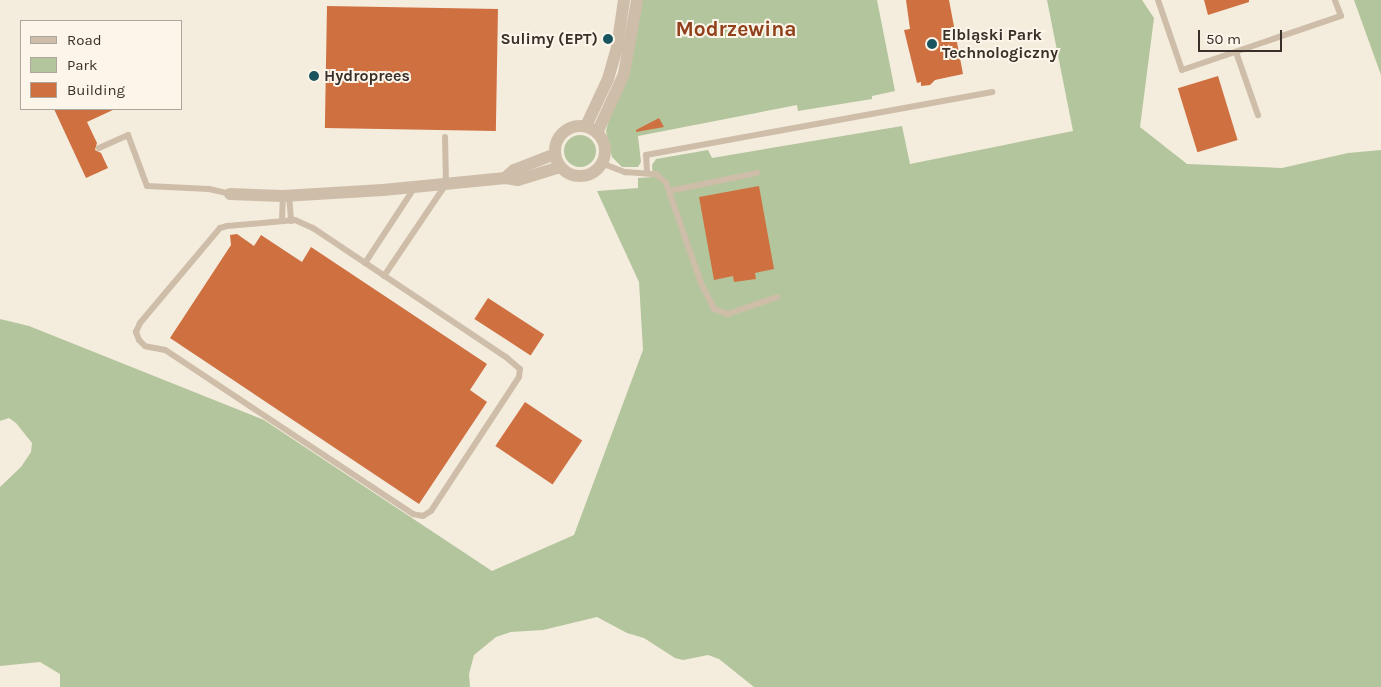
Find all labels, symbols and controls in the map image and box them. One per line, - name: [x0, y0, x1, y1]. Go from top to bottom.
- district label: Modrzewina: [675, 16, 797, 42]
- legend: [20, 20, 182, 110]
- scale bar: [1201, 20, 1285, 52]
- place label: Elbląski Park Technologiczny: [942, 25, 1058, 63]
- place label: Sulimy (EPT): [500, 29, 598, 49]
- text: 50 m: [1206, 30, 1241, 48]
- text: Road: [67, 31, 102, 49]
- marker: Sulimy (EPT): [602, 33, 614, 45]
- marker: Elbląski Park Technologiczny: [926, 38, 938, 50]
- text: Park: [67, 56, 97, 74]
- place label: Hydroprees: [324, 66, 410, 86]
- marker: Hydroprees: [308, 70, 320, 82]
- text: Building: [67, 81, 125, 99]

